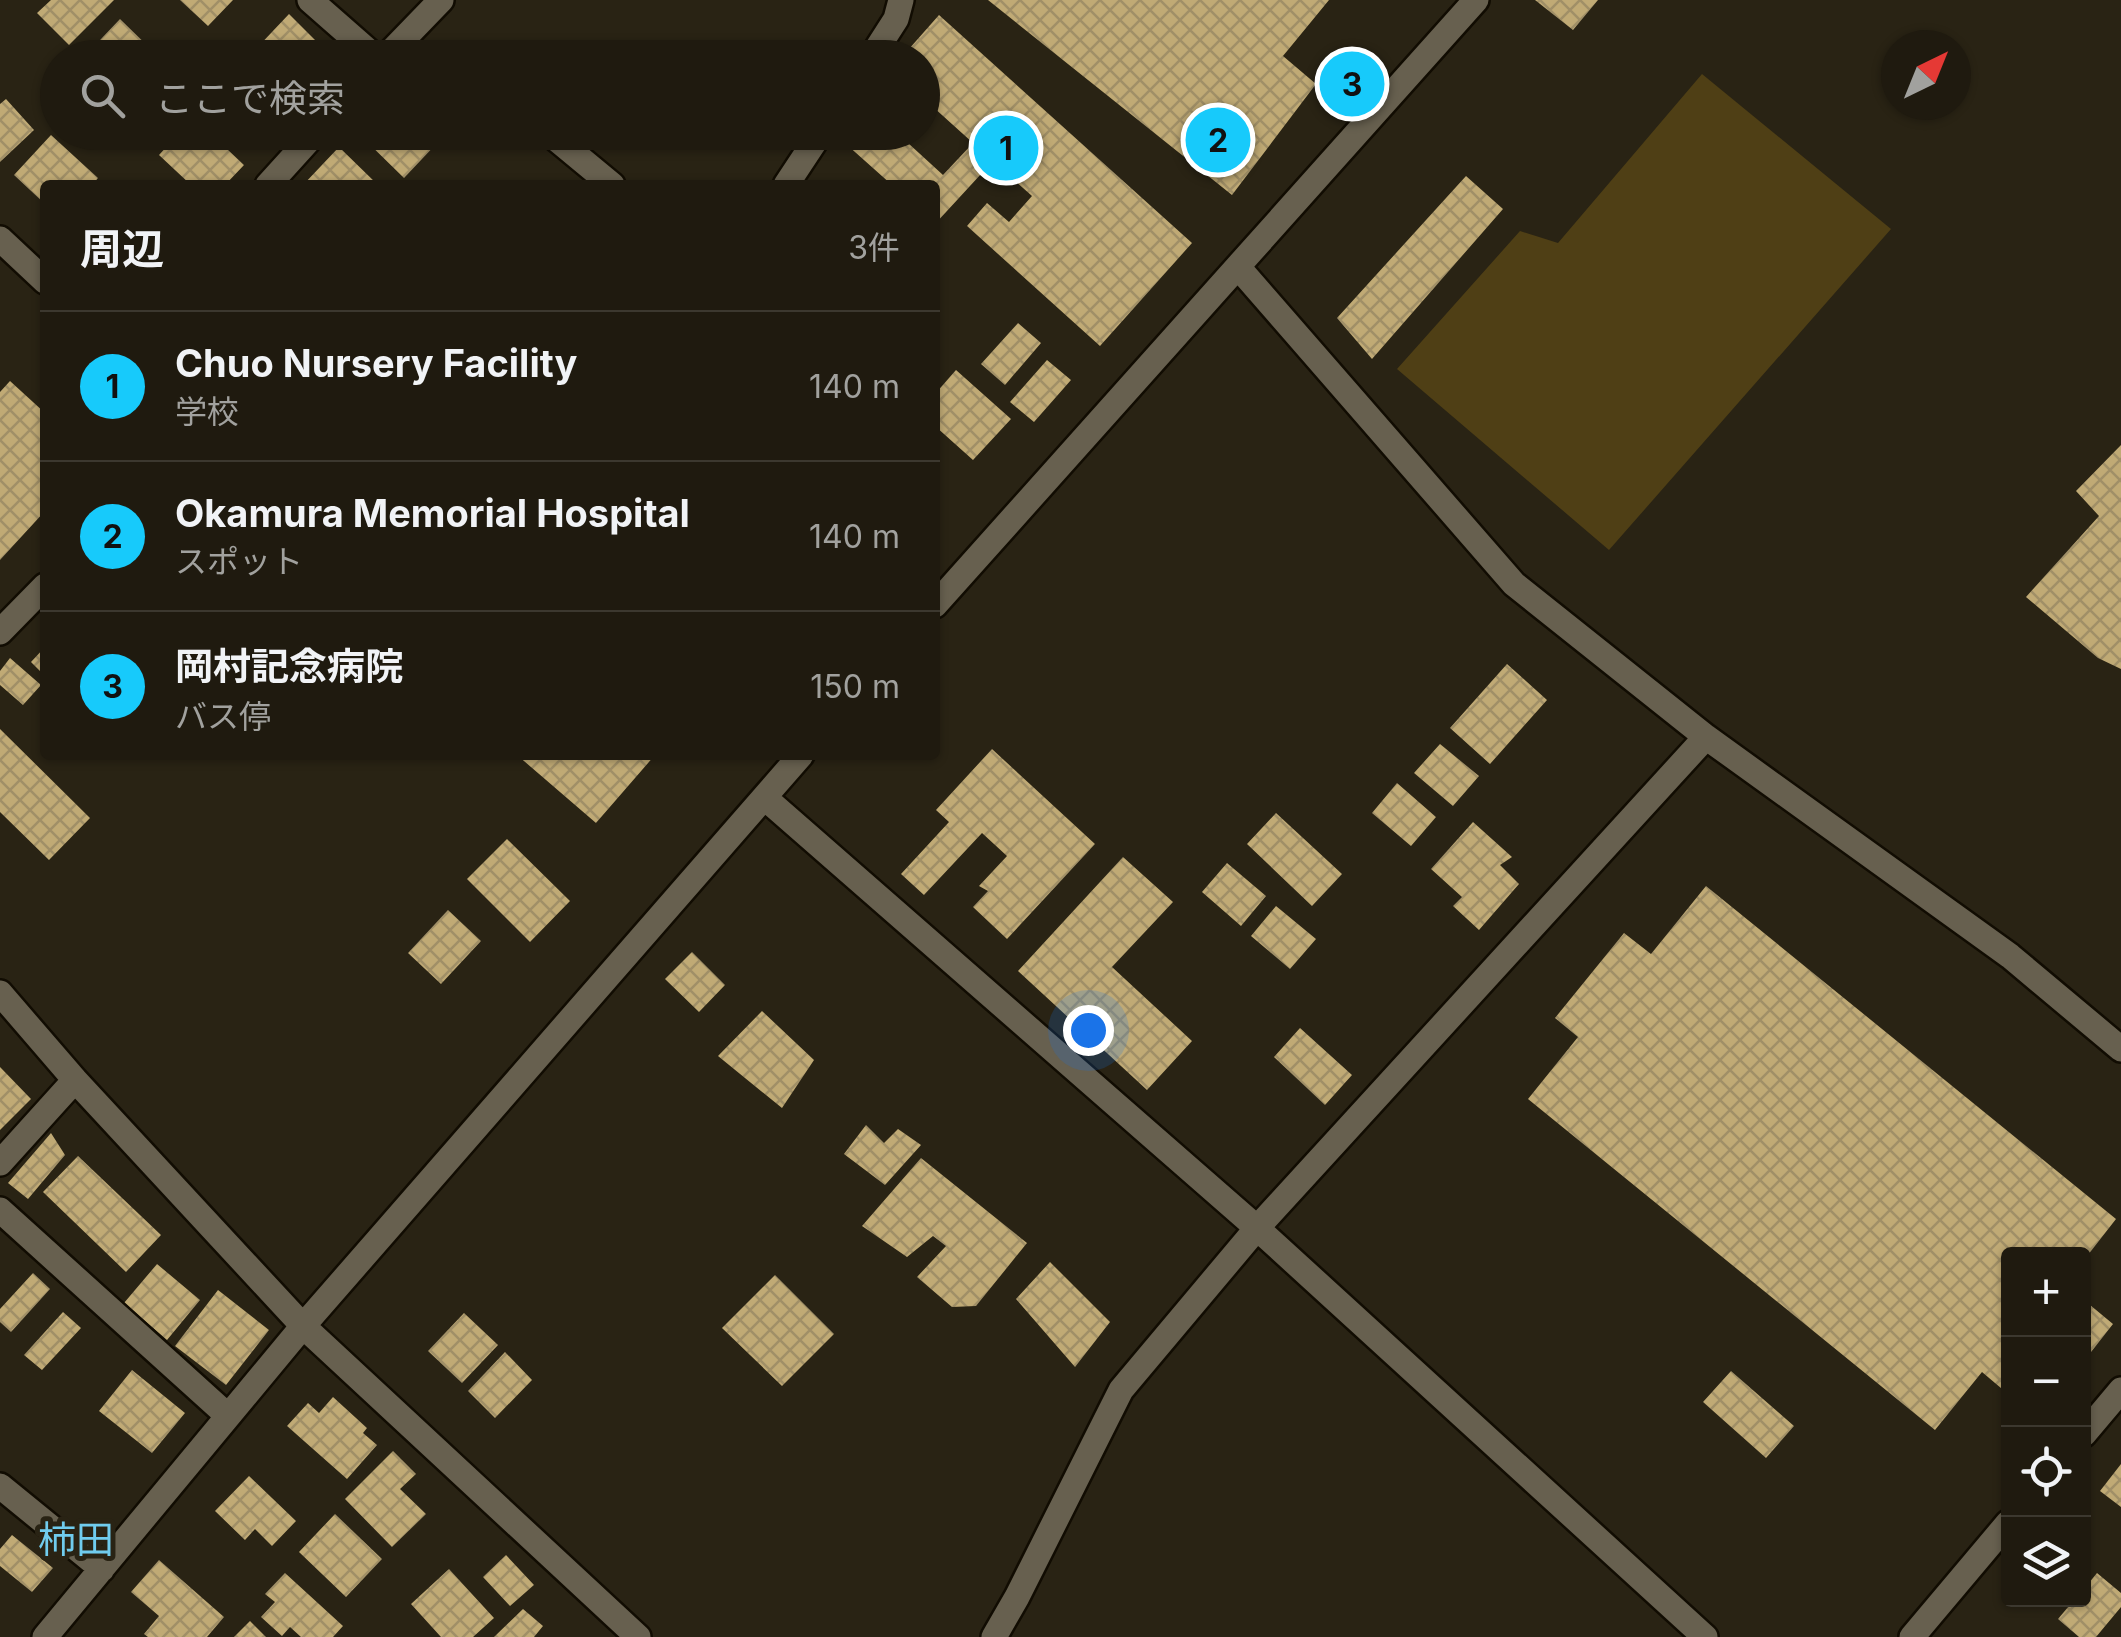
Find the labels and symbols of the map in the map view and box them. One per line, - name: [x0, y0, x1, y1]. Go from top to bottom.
- north arrow: [1881, 30, 1971, 120]
- pin: 3: [1320, 46, 1384, 122]
- pin: 2: [1186, 102, 1250, 178]
- pin: 1: [974, 110, 1038, 186]
- your location: [1063, 1005, 1114, 1056]
- district label: 柿田: [38, 1516, 114, 1562]

